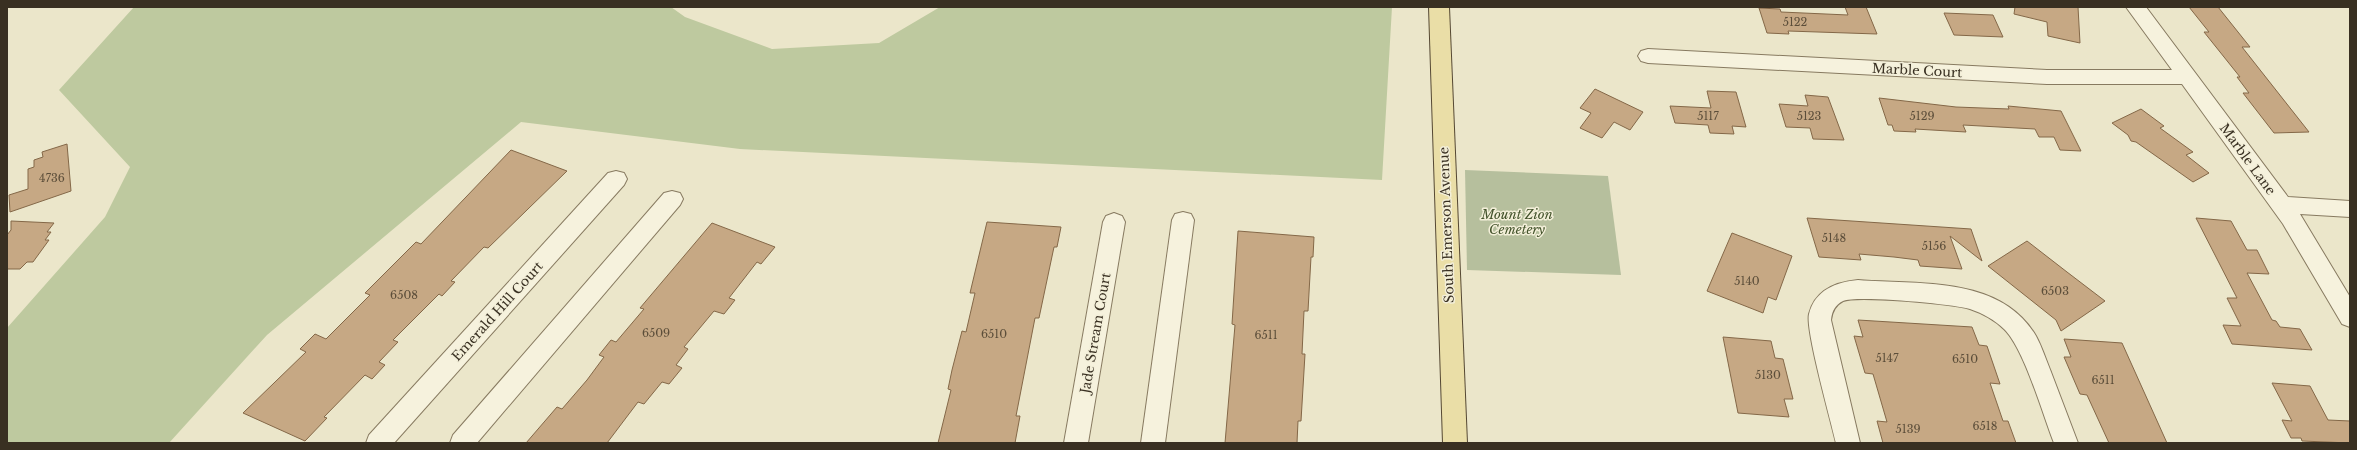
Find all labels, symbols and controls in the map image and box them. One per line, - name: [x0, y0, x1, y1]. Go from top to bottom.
- house number: 5122: [1783, 15, 1808, 29]
- street label: Marble Court: [1871, 60, 1963, 81]
- house number: 5117: [1697, 109, 1719, 123]
- house number: 5123: [1797, 109, 1822, 123]
- house number: 5129: [1909, 109, 1935, 123]
- street label: Marble Lane: [2216, 120, 2279, 198]
- street label: South Emerson Avenue: [1435, 147, 1458, 303]
- house number: 4736: [39, 171, 65, 185]
- park label: Mount Zion Cemetery: [1480, 206, 1553, 238]
- house number: 5148: [1822, 231, 1846, 245]
- house number: 5156: [1922, 239, 1946, 253]
- street label: Emerald Hill Court: [448, 258, 547, 365]
- street label: Jade Stream Court: [1076, 271, 1114, 397]
- house number: 5140: [1734, 274, 1760, 288]
- house number: 6503: [2041, 284, 2069, 298]
- house number: 6508: [390, 288, 418, 302]
- house number: 6509: [642, 326, 670, 340]
- house number: 6510: [981, 327, 1007, 341]
- house number: 6511: [1254, 328, 1278, 342]
- house number: 5147: [1875, 351, 1899, 365]
- house number: 6510: [1952, 352, 1978, 366]
- house number: 5130: [1755, 368, 1781, 382]
- house number: 6511: [2091, 373, 2115, 387]
- house number: 6518: [1973, 419, 1997, 433]
- house number: 5139: [1895, 422, 1921, 436]

